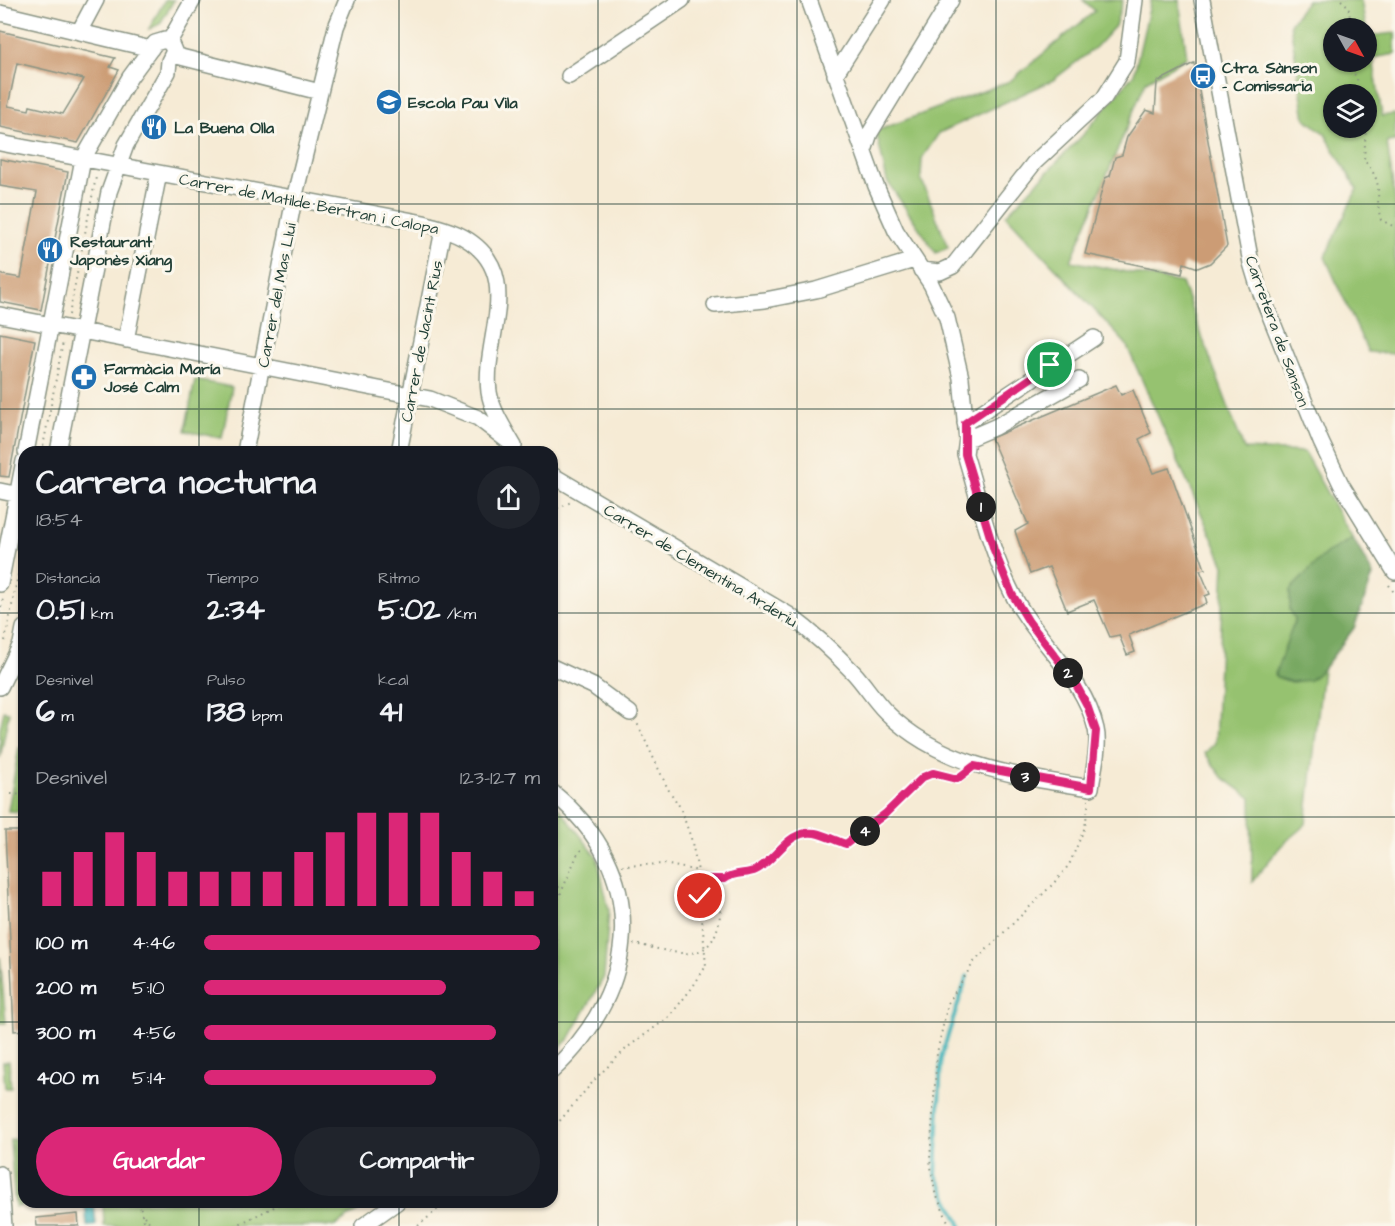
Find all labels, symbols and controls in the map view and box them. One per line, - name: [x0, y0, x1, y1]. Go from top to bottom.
- north arrow: [1323, 18, 1377, 72]
- map controls: [1323, 18, 1377, 138]
- place label: Ctra. Sànson - Comissaria: [1222, 57, 1317, 97]
- bus stop icon: Ctra. Sànson - Comissaria: [1188, 61, 1218, 91]
- button: layers: [1323, 84, 1377, 138]
- school or university icon: Escola Pau Vila: [374, 87, 404, 117]
- place label: Escola Pau Vila: [408, 92, 519, 114]
- restaurant icon: La Buena Olla: [139, 112, 169, 142]
- place label: La Buena Olla: [174, 117, 275, 139]
- street label: Carrer de Matilde Bertran i Calopa: [177, 168, 440, 240]
- street label: Carrer del Mas Lluí: [252, 220, 302, 369]
- place label: Restaurant Japonès Xiang: [69, 231, 173, 273]
- restaurant icon: Restaurant Japonès Xiang: [35, 235, 65, 265]
- street label: Carretera de Sanson: [1240, 253, 1315, 410]
- street label: Carrer de Jacint Rius: [396, 258, 448, 424]
- pin: [1024, 339, 1075, 390]
- icon: arrive: [1033, 348, 1066, 381]
- place label: Farmàcia María José Calm: [103, 358, 221, 398]
- pharmacy icon: Farmàcia María José Calm: [69, 362, 99, 392]
- text: Carrera nocturna: [36, 460, 316, 506]
- button: share: [477, 466, 540, 529]
- pin: 1: [966, 492, 996, 522]
- text: 1: [980, 496, 982, 518]
- street label: Carrer de Clementina Arderiu: [599, 499, 802, 633]
- text: 18:54: [36, 506, 83, 534]
- text: Distancia: [36, 567, 100, 589]
- text: Tiempo: [207, 567, 258, 589]
- text: Ritmo: [378, 567, 420, 589]
- text: 0.51: [36, 589, 84, 631]
- text: 2:34: [207, 589, 265, 631]
- text: 5:02: [378, 589, 440, 631]
- text: km: [84, 603, 113, 625]
- text: /km: [440, 603, 476, 625]
- pin: 2: [1053, 658, 1083, 688]
- text: 2: [1063, 662, 1073, 684]
- text: Desnivel: [36, 669, 93, 691]
- text: Pulso: [207, 669, 245, 691]
- text: kcal: [378, 669, 409, 691]
- text: 6: [36, 691, 55, 733]
- text: 138: [207, 691, 246, 733]
- text: 41: [378, 691, 402, 733]
- text: m: [55, 705, 74, 727]
- text: bpm: [246, 705, 282, 727]
- pin: 3: [1010, 762, 1040, 792]
- text: Desnivel: [36, 764, 107, 792]
- text: 123–127 m: [460, 764, 540, 792]
- text: 3: [1021, 766, 1029, 788]
- pin: 4: [850, 816, 880, 846]
- text: 4: [860, 820, 870, 842]
- pin: [674, 870, 725, 921]
- icon: check: [683, 879, 716, 912]
- text: 100 m: [36, 929, 87, 957]
- text: 4:46: [132, 929, 175, 957]
- text: 200 m: [36, 974, 96, 1002]
- text: 5:10: [132, 974, 165, 1002]
- text: 300 m: [36, 1019, 95, 1047]
- text: 4:56: [132, 1019, 176, 1047]
- text: 400 m: [36, 1064, 98, 1092]
- text: 5:14: [132, 1064, 166, 1092]
- button: Guardar: [36, 1127, 282, 1196]
- button: Compartir: [294, 1127, 540, 1196]

